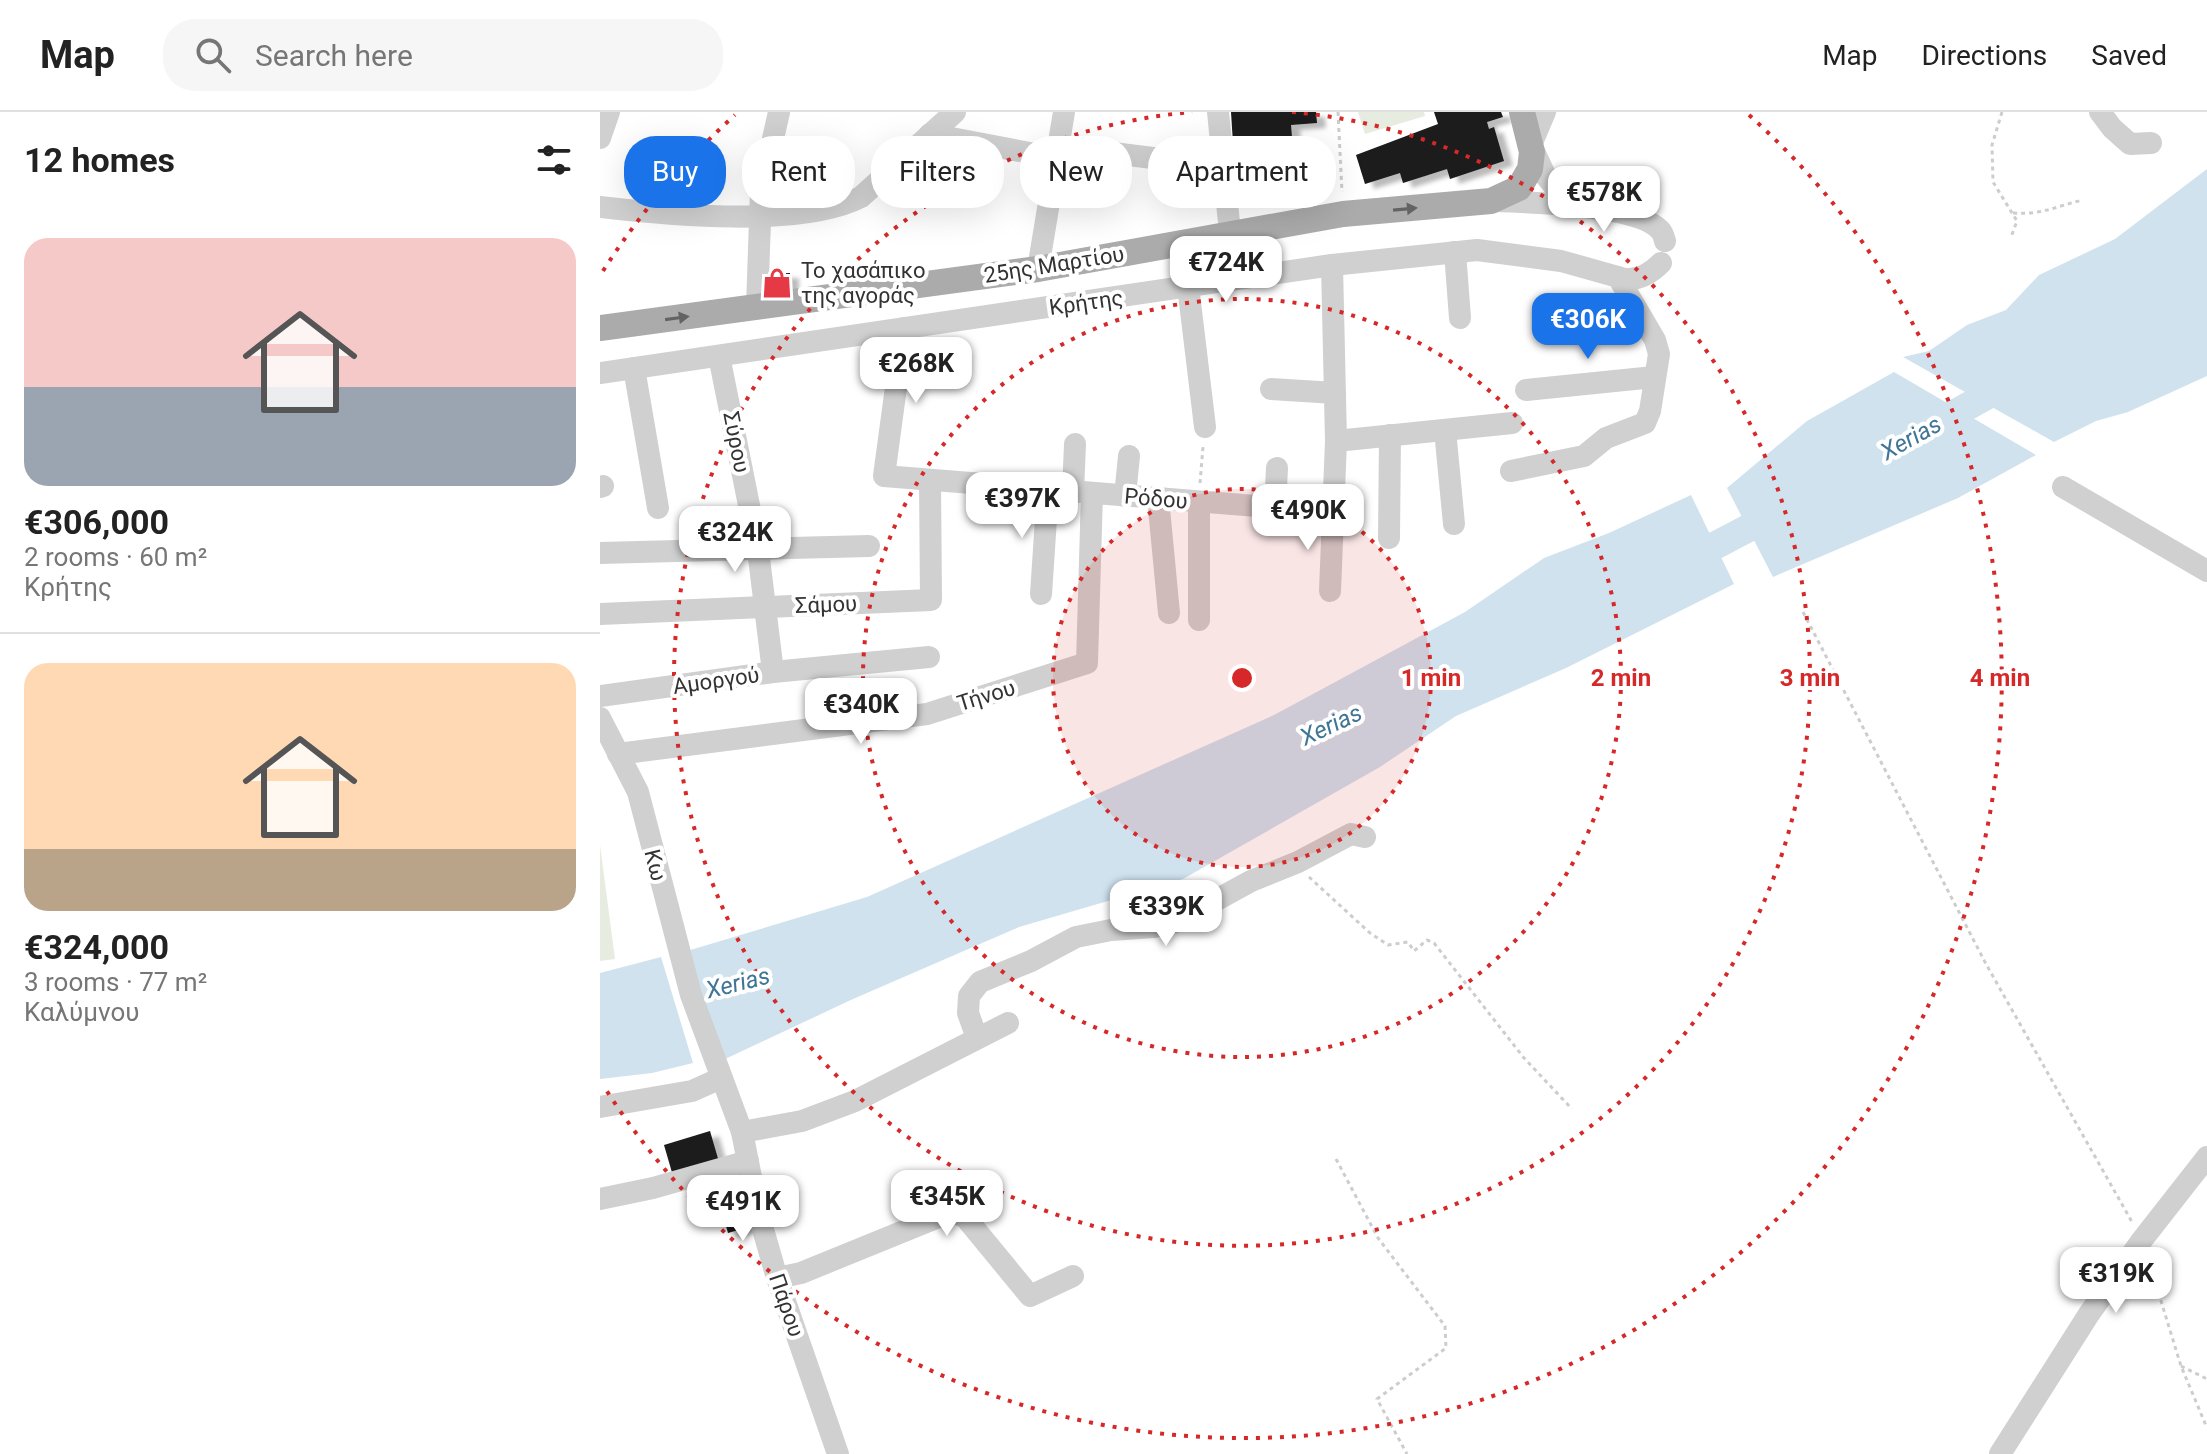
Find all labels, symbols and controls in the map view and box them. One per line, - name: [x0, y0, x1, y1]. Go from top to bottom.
- search box: [163, 19, 723, 91]
- text: Map: [40, 33, 115, 77]
- icon: search: [191, 33, 235, 77]
- text: Search here: [255, 38, 413, 73]
- text: Map: [1822, 39, 1878, 72]
- text: Directions: [1922, 39, 2047, 72]
- text: Saved: [2091, 39, 2167, 72]
- chip: Buy: [624, 136, 726, 208]
- chip: Rent: [742, 136, 855, 208]
- chip: Filters: [871, 136, 1004, 208]
- chip: New: [1020, 136, 1132, 208]
- chip: Apartment: [1148, 136, 1336, 208]
- icon: filters: [532, 138, 576, 182]
- text: 12 homes: [24, 140, 175, 180]
- pin: €578K: [1548, 166, 1660, 234]
- text: €578K: [1566, 177, 1642, 207]
- one-way arrow: [1393, 202, 1418, 215]
- pin: €724K: [1170, 236, 1282, 304]
- street label: 25ης Μαρτίου: [982, 241, 1126, 288]
- text: €724K: [1188, 247, 1264, 277]
- place label: Το χασάπικο της αγοράς: [801, 258, 926, 308]
- shop icon: Το χασάπικο της αγοράς: [760, 266, 794, 300]
- street label: Κρήτης: [1047, 285, 1125, 320]
- icon: home: [228, 290, 372, 434]
- pin: €306K: [1532, 293, 1644, 361]
- text: €306K: [1550, 304, 1626, 334]
- one-way arrow: [665, 311, 690, 324]
- pin: €268K: [860, 337, 972, 405]
- text: €268K: [878, 348, 954, 378]
- street label: Σύρου: [718, 409, 755, 475]
- water label: Xerias: [1875, 410, 1946, 466]
- pin: €397K: [966, 472, 1078, 540]
- text: €397K: [984, 483, 1060, 513]
- street label: Ρόδου: [1123, 483, 1189, 514]
- pin: €490K: [1252, 484, 1364, 552]
- text: €490K: [1270, 495, 1346, 525]
- text: €306,000: [24, 502, 169, 542]
- pin: €324K: [679, 506, 791, 574]
- text: €324K: [697, 517, 773, 547]
- text: 2 rooms · 60 m²: [24, 542, 207, 572]
- text: Κρήτης: [24, 572, 112, 602]
- street label: Σάμου: [795, 591, 857, 618]
- street label: Αμοργού: [671, 662, 761, 699]
- centre of rings: [1228, 664, 1256, 692]
- text: 1 min: [1401, 664, 1461, 692]
- text: 2 min: [1591, 664, 1651, 692]
- text: 3 min: [1780, 664, 1840, 692]
- text: 4 min: [1970, 664, 2030, 692]
- street label: Τήνου: [954, 675, 1018, 716]
- pin: €340K: [805, 678, 917, 746]
- text: €340K: [823, 689, 899, 719]
- water label: Xerias: [1295, 699, 1366, 752]
- icon: home: [228, 715, 372, 859]
- street label: Κω: [640, 847, 672, 884]
- pin: €339K: [1110, 880, 1222, 948]
- text: €339K: [1128, 891, 1204, 921]
- text: €324,000: [24, 927, 169, 967]
- water label: Xerias: [702, 962, 773, 1005]
- text: 3 rooms · 77 m²: [24, 967, 207, 997]
- text: Καλύμνου: [24, 997, 139, 1027]
- pin: €345K: [891, 1170, 1003, 1238]
- pin: €491K: [687, 1175, 799, 1243]
- text: €345K: [909, 1181, 985, 1211]
- text: €491K: [705, 1186, 781, 1216]
- pin: €319K: [2060, 1247, 2172, 1315]
- text: €319K: [2078, 1258, 2154, 1288]
- street label: Πάρου: [764, 1270, 809, 1340]

